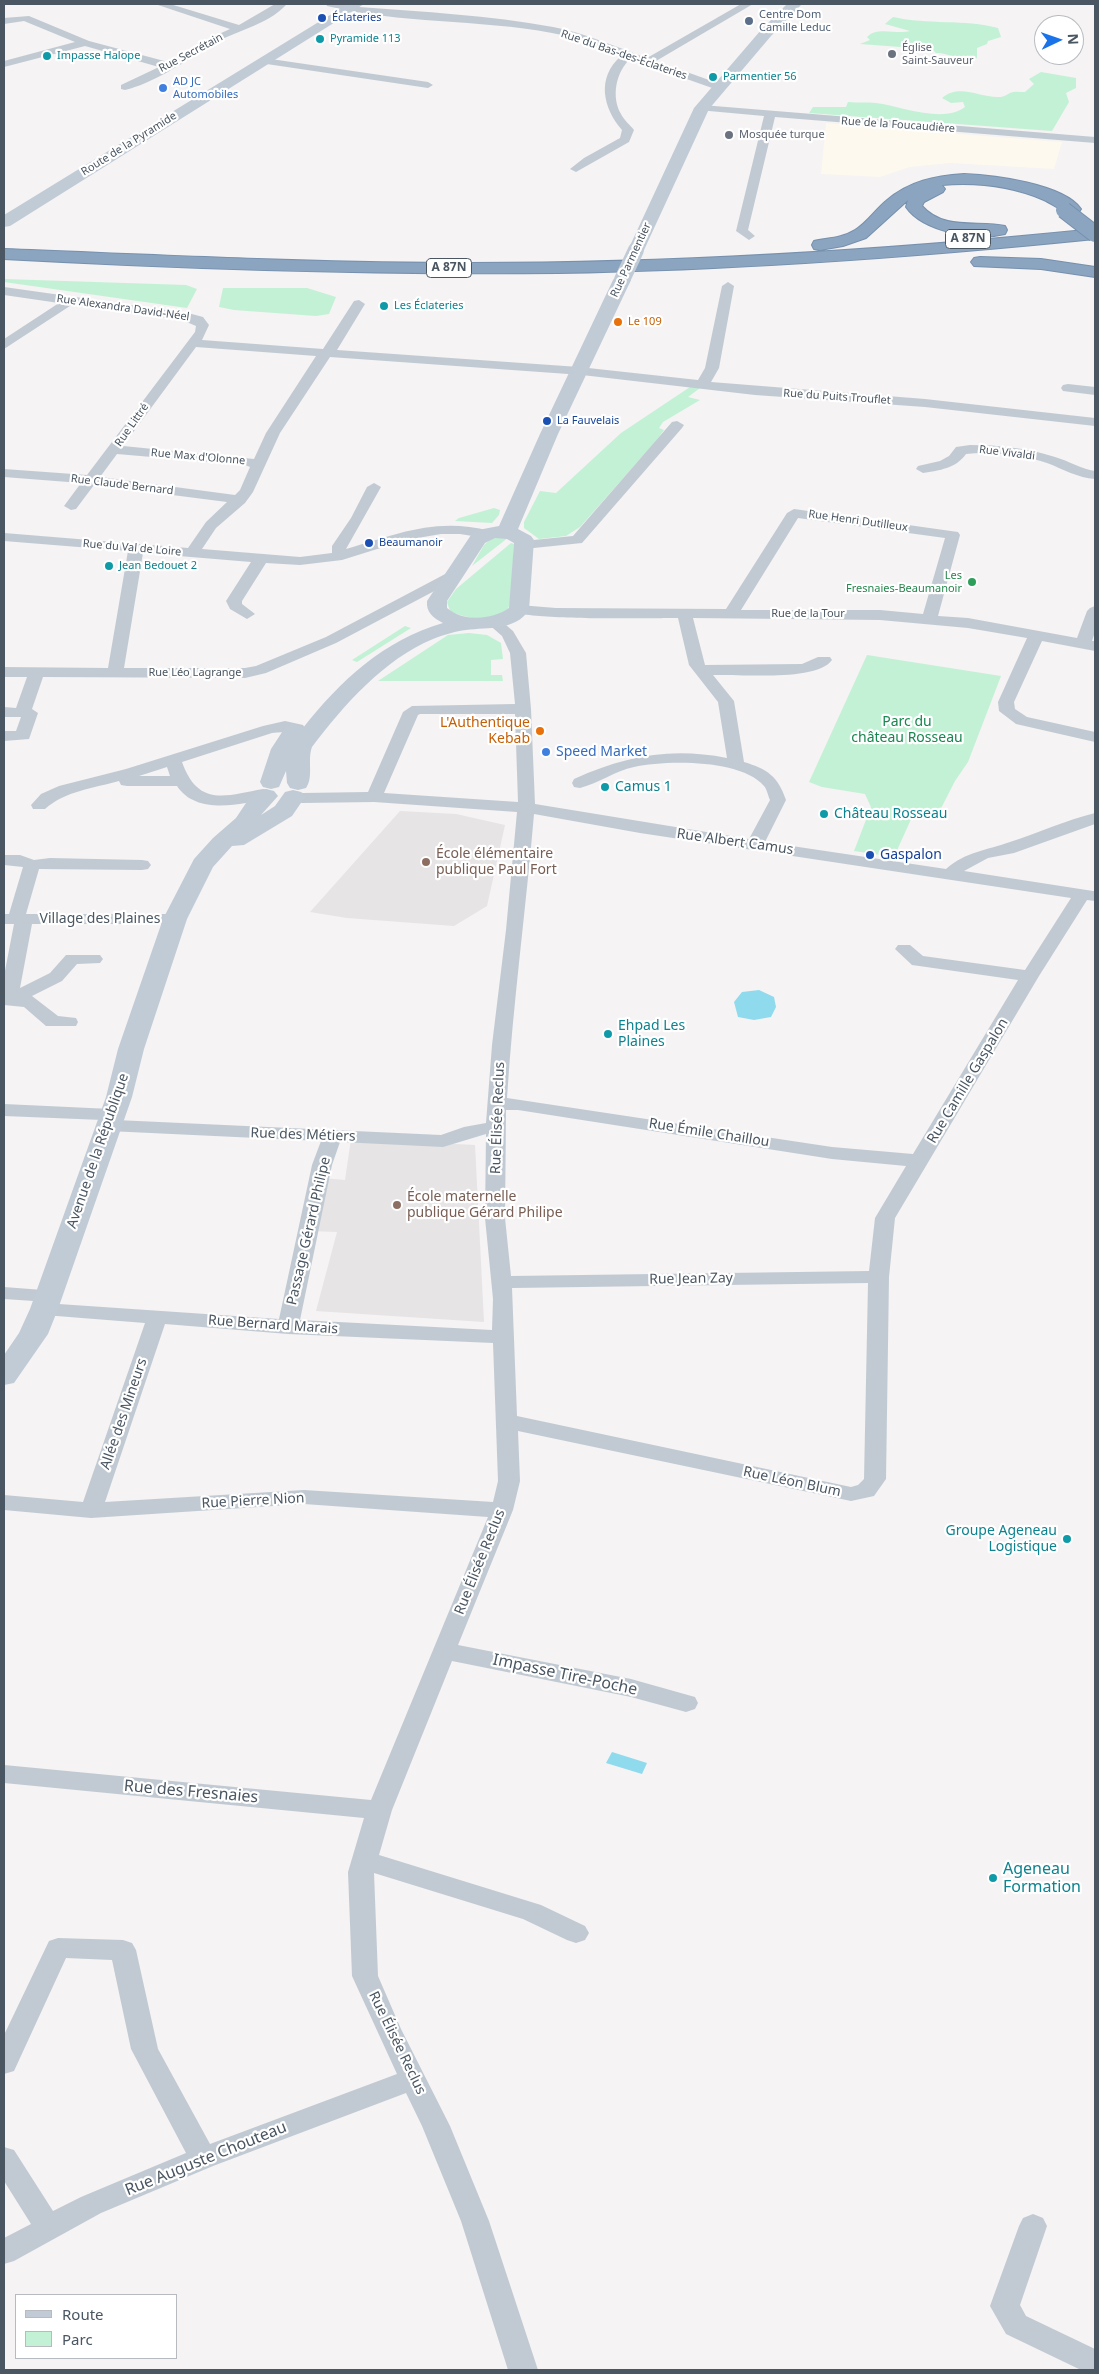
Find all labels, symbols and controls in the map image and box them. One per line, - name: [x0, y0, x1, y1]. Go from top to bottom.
- place label: Centre Dom Camille Leduc: [759, 8, 831, 34]
- place label: Éclateries: [332, 11, 381, 25]
- marker: Éclateries: [316, 12, 328, 24]
- marker: Centre Dom Camille Leduc: [743, 15, 755, 27]
- north arrow: [1034, 15, 1084, 65]
- street label: Rue du Bas-des-Éclateries: [559, 27, 689, 83]
- street label: Rue Secrétain: [157, 31, 225, 75]
- place label: Pyramide 113: [330, 32, 401, 46]
- marker: Pyramide 113: [314, 33, 326, 45]
- text: N: [1064, 33, 1083, 45]
- place label: Église Saint-Sauveur: [902, 41, 973, 67]
- marker: Église Saint-Sauveur: [886, 48, 898, 60]
- place label: Impasse Halope: [57, 49, 140, 63]
- marker: Impasse Halope: [41, 50, 53, 62]
- place label: Parmentier 56: [723, 70, 797, 84]
- marker: Parmentier 56: [707, 71, 719, 83]
- place label: AD JC Automobiles: [173, 75, 238, 101]
- marker: AD JC Automobiles: [157, 82, 169, 94]
- street label: Route de la Pyramide: [79, 109, 179, 179]
- street label: Rue de la Foucaudière: [841, 114, 955, 136]
- place label: Mosquée turque: [739, 128, 825, 142]
- marker: Mosquée turque: [723, 129, 735, 141]
- street label: Rue Parmentier: [608, 221, 654, 299]
- road number: A 87N: [946, 230, 990, 248]
- road number: A 87N: [426, 258, 472, 278]
- street label: Rue Alexandra David-Néel: [56, 292, 190, 324]
- place label: Les Éclateries: [394, 299, 464, 313]
- marker: Les Éclateries: [378, 300, 390, 312]
- place label: Le 109: [628, 315, 662, 329]
- marker: Le 109: [612, 316, 624, 328]
- street label: Rue du Puits Trouflet: [783, 387, 891, 407]
- street label: Rue Littré: [112, 401, 152, 449]
- place label: La Fauvelais: [557, 414, 619, 428]
- marker: La Fauvelais: [541, 415, 553, 427]
- street label: Rue Vivaldi: [978, 443, 1036, 463]
- street label: Rue Max d'Olonne: [150, 446, 246, 468]
- street label: Rue Claude Bernard: [70, 472, 174, 498]
- street label: Rue Henri Dutilleux: [807, 507, 909, 535]
- place label: Beaumanoir: [379, 536, 443, 550]
- street label: Rue du Val de Loire: [82, 537, 182, 559]
- marker: Beaumanoir: [363, 537, 375, 549]
- place label: Jean Bedouet 2: [119, 559, 197, 573]
- marker: Jean Bedouet 2: [103, 560, 115, 572]
- place label: Les Fresnaies-Beaumanoir: [846, 569, 962, 595]
- marker: Les Fresnaies-Beaumanoir: [966, 576, 978, 588]
- street label: Rue de la Tour: [771, 607, 845, 621]
- street label: Rue Léo Lagrange: [148, 666, 242, 680]
- park label: Parc du château Rosseau: [851, 714, 963, 746]
- place label: L'Authentique Kebab: [440, 715, 530, 748]
- marker: L'Authentique Kebab: [534, 725, 546, 737]
- place label: Speed Market: [556, 744, 647, 760]
- marker: Speed Market: [540, 746, 552, 758]
- place label: Camus 1: [615, 779, 672, 795]
- marker: Camus 1: [599, 781, 611, 793]
- place label: Château Rosseau: [834, 806, 947, 822]
- marker: Château Rosseau: [818, 808, 830, 820]
- street label: Rue Albert Camus: [676, 825, 794, 859]
- place label: École élémentaire publique Paul Fort: [436, 846, 557, 879]
- place label: Gaspalon: [880, 847, 942, 863]
- marker: Gaspalon: [864, 849, 876, 861]
- marker: École élémentaire publique Paul Fort: [420, 856, 432, 868]
- street label: Village des Plaines: [40, 911, 160, 927]
- street label: Rue Camille Gaspalon: [924, 1015, 1012, 1147]
- place label: Ehpad Les Plaines: [618, 1018, 685, 1050]
- marker: Ehpad Les Plaines: [602, 1028, 614, 1040]
- street label: Rue Élisée Reclus: [488, 1062, 508, 1174]
- street label: Avenue de la République: [64, 1071, 132, 1231]
- street label: Rue Émile Chaillou: [648, 1115, 770, 1151]
- street label: Rue des Métiers: [250, 1125, 356, 1145]
- street label: Passage Gérard Philipe: [284, 1155, 334, 1307]
- place label: École maternelle publique Gérard Philipe: [407, 1189, 563, 1222]
- marker: École maternelle publique Gérard Philipe: [391, 1199, 403, 1211]
- street label: Rue Jean Zay: [649, 1270, 733, 1288]
- street label: Rue Bernard Marais: [207, 1312, 339, 1338]
- street label: Allée des Mineurs: [97, 1356, 151, 1472]
- street label: Rue Léon Blum: [742, 1463, 842, 1501]
- street label: Rue Pierre Nion: [201, 1490, 305, 1512]
- street label: Rue Élisée Reclus: [451, 1507, 509, 1617]
- place label: Groupe Ageneau Logistique: [946, 1523, 1057, 1555]
- marker: Groupe Ageneau Logistique: [1061, 1533, 1073, 1545]
- street label: Impasse Tire-Poche: [491, 1650, 639, 1700]
- street label: Rue des Fresnaies: [123, 1777, 259, 1807]
- place label: Ageneau Formation: [1003, 1859, 1081, 1897]
- marker: Ageneau Formation: [987, 1872, 999, 1884]
- street label: Rue Élisée Reclus: [365, 1989, 429, 2097]
- street label: Rue Auguste Chouteau: [122, 2118, 290, 2200]
- legend: [15, 2294, 178, 2359]
- text: Route: [62, 2304, 104, 2324]
- text: Parc: [62, 2329, 93, 2349]

